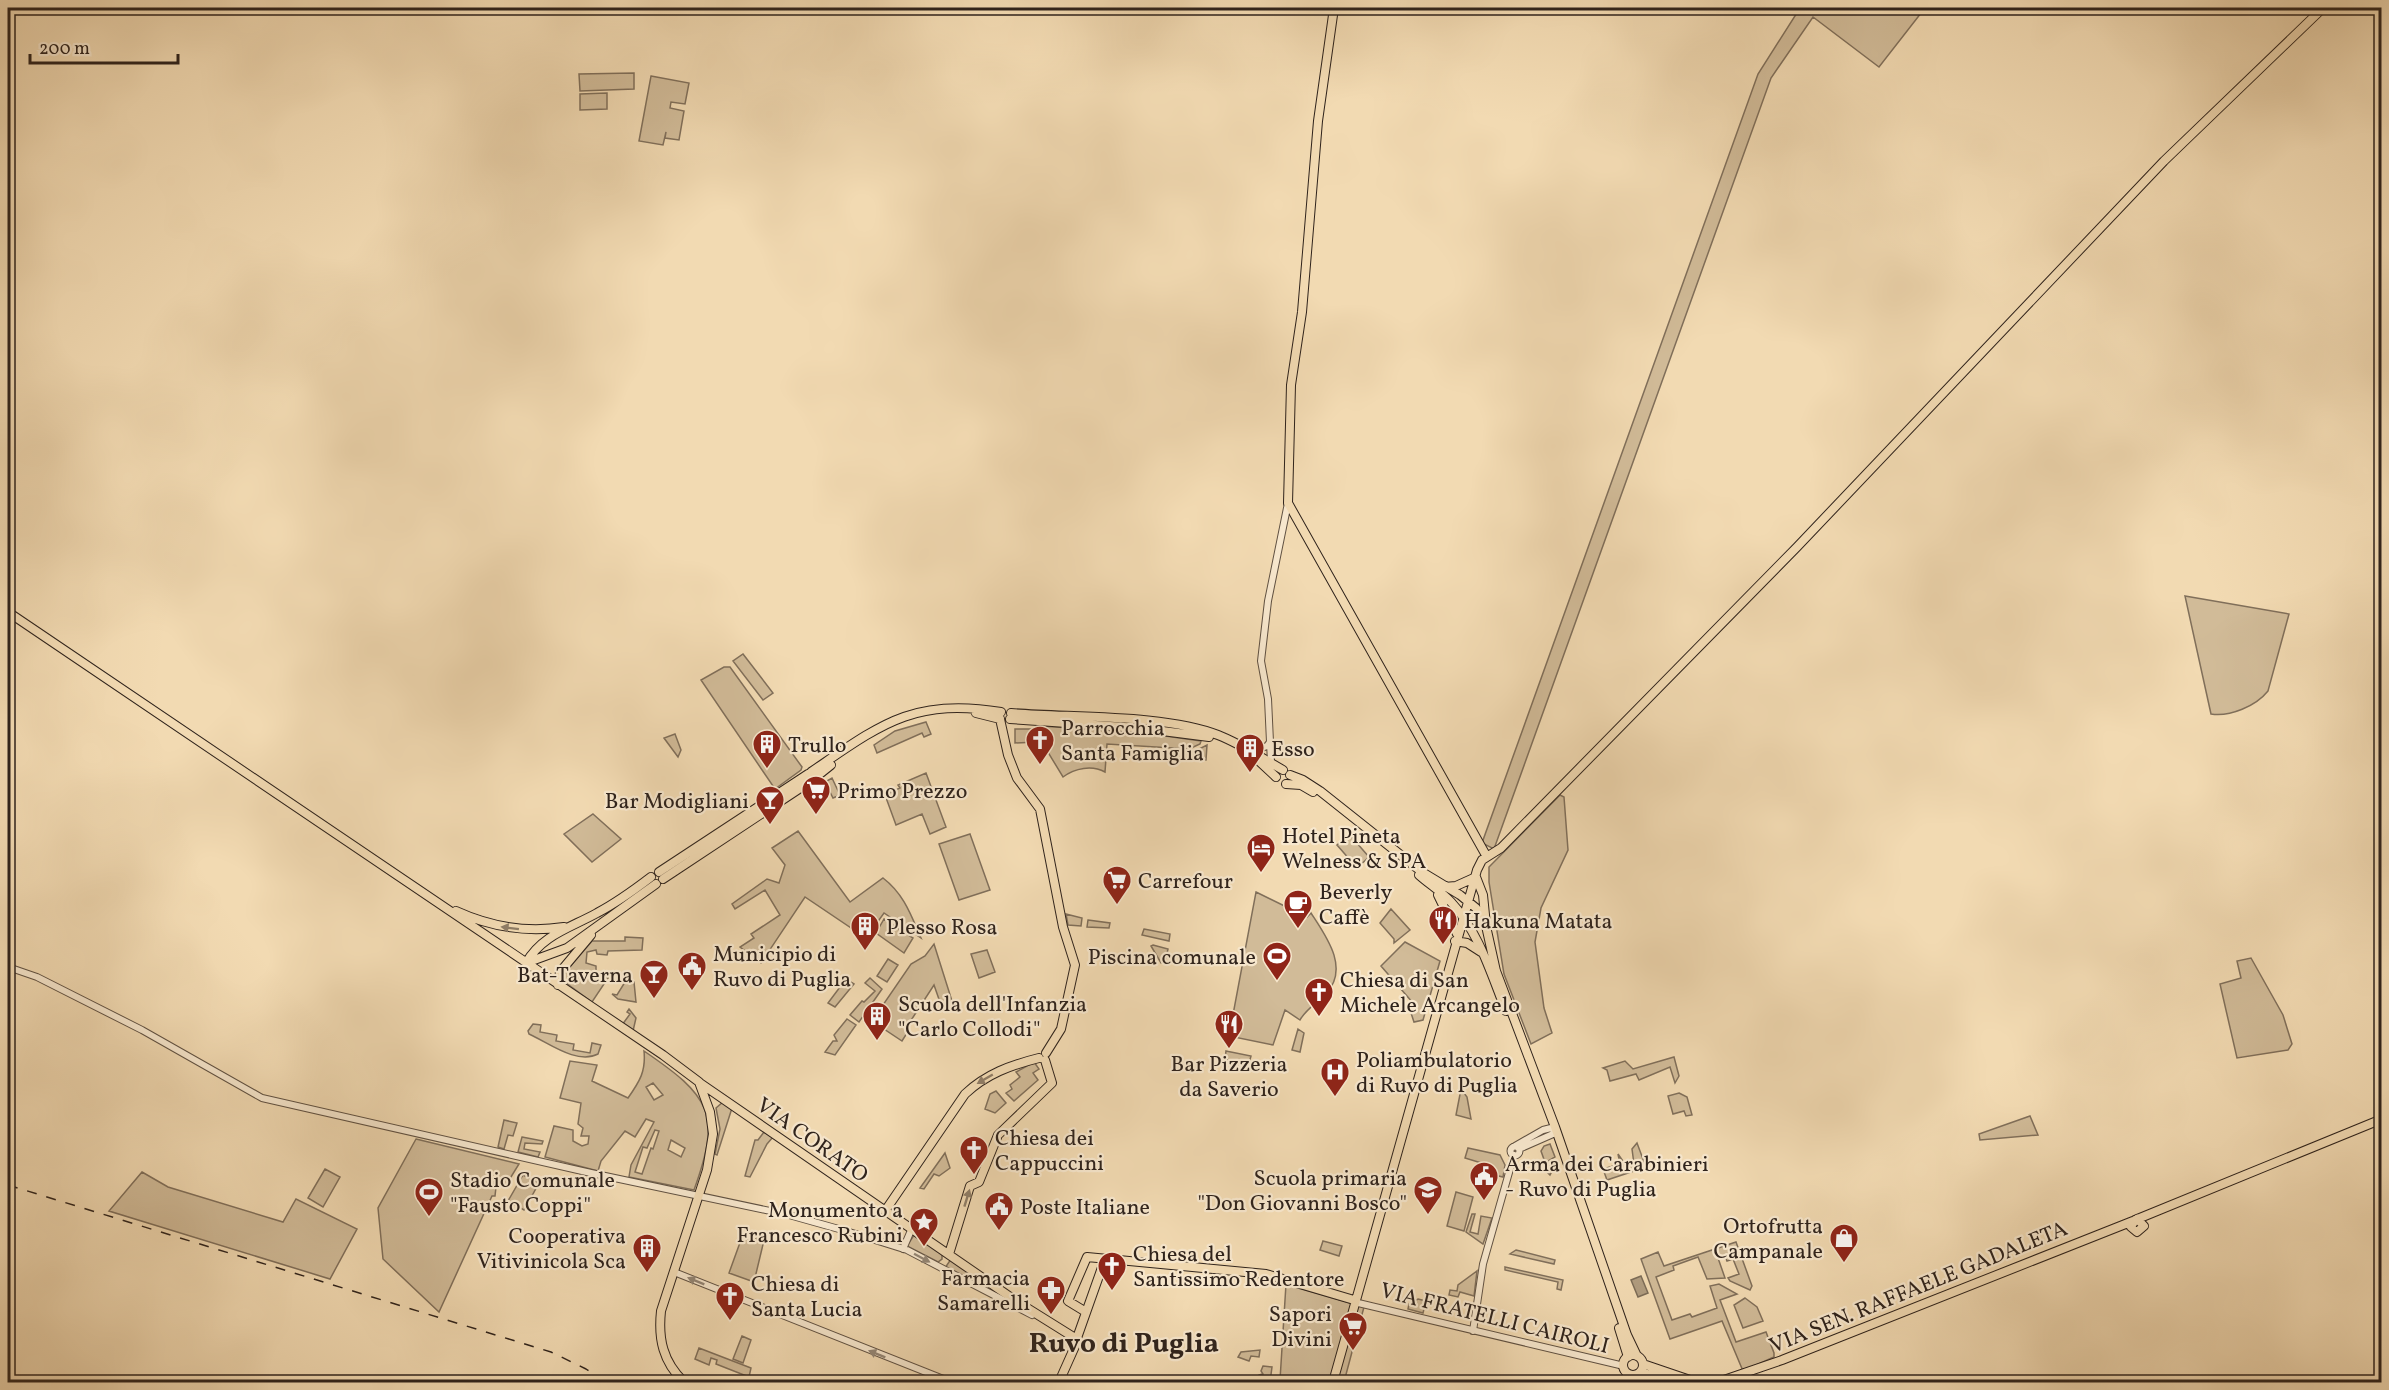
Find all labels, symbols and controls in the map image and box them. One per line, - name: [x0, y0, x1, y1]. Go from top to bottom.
- scale bar: [30, 27, 178, 65]
- text: 200 m: [39, 37, 90, 62]
- place label: Parrocchia Santa Famiglia: [1061, 714, 1204, 770]
- church icon: Parrocchia Santa Famiglia: [1024, 724, 1056, 766]
- building icon: Trullo: [751, 728, 783, 770]
- place label: Trullo: [788, 731, 846, 762]
- building icon: Esso: [1234, 732, 1266, 774]
- place label: Esso: [1271, 735, 1315, 766]
- supermarket icon: Primo Prezzo: [800, 774, 832, 816]
- place label: Primo Prezzo: [837, 777, 967, 808]
- bar icon: Bar Modigliani: [754, 784, 786, 826]
- place label: Bar Modigliani: [605, 787, 749, 818]
- place label: Hotel Pineta Welness & SPA: [1282, 822, 1426, 878]
- hotel icon: Hotel Pineta Welness & SPA: [1245, 832, 1277, 874]
- supermarket icon: Carrefour: [1101, 864, 1133, 906]
- place label: Carrefour: [1138, 867, 1233, 898]
- place label: Beverly Caffè: [1319, 878, 1393, 934]
- cafe icon: Beverly Caffè: [1282, 888, 1314, 930]
- restaurant icon: Hakuna Matata: [1427, 904, 1459, 946]
- place label: Hakuna Matata: [1464, 907, 1613, 938]
- building icon: Plesso Rosa: [849, 910, 881, 952]
- place label: Plesso Rosa: [886, 913, 997, 944]
- one-way arrow: [500, 923, 519, 932]
- place label: Municipio di Ruvo di Puglia: [713, 940, 851, 996]
- sports icon: Piscina comunale: [1261, 940, 1293, 982]
- place label: Piscina comunale: [1088, 943, 1256, 974]
- public building icon: Municipio di Ruvo di Puglia: [676, 950, 708, 992]
- bar icon: Bat-Taverna: [638, 958, 670, 1000]
- place label: Bat-Taverna: [517, 961, 633, 992]
- place label: Chiesa di San Michele Arcangelo: [1340, 966, 1520, 1022]
- church icon: Chiesa di San Michele Arcangelo: [1303, 976, 1335, 1018]
- place label: Scuola dell'Infanzia "Carlo Collodi": [898, 990, 1087, 1046]
- building icon: Scuola dell'Infanzia "Carlo Collodi": [861, 1000, 893, 1042]
- restaurant icon: Bar Pizzeria da Saverio: [1213, 1008, 1245, 1050]
- place label: Poliambulatorio di Ruvo di Puglia: [1356, 1046, 1518, 1102]
- place label: Bar Pizzeria da Saverio: [1171, 1050, 1288, 1106]
- hospital icon: Poliambulatorio di Ruvo di Puglia: [1319, 1056, 1351, 1098]
- one-way arrow: [976, 1074, 993, 1084]
- street label: VIA CORATO: [749, 1091, 874, 1191]
- place label: Chiesa dei Cappuccini: [995, 1124, 1104, 1180]
- church icon: Chiesa dei Cappuccini: [958, 1134, 990, 1176]
- place label: Arma dei Carabinieri - Ruvo di Puglia: [1505, 1150, 1709, 1206]
- public building icon: Arma dei Carabinieri - Ruvo di Puglia: [1468, 1160, 1500, 1202]
- place label: Scuola primaria "Don Giovanni Bosco": [1198, 1164, 1407, 1220]
- place label: Stadio Comunale "Fausto Coppi": [450, 1166, 615, 1222]
- school or university icon: Scuola primaria "Don Giovanni Bosco": [1412, 1174, 1444, 1216]
- sports icon: Stadio Comunale "Fausto Coppi": [413, 1176, 445, 1218]
- one-way arrow: [963, 1189, 972, 1207]
- public building icon: Poste Italiane: [983, 1190, 1015, 1232]
- place label: Poste Italiane: [1020, 1193, 1150, 1224]
- place label: Monumento a Francesco Rubini: [737, 1196, 903, 1252]
- place icon: Monumento a Francesco Rubini: [908, 1206, 940, 1248]
- place label: Ortofrutta Campanale: [1714, 1212, 1823, 1268]
- street label: VIA SEN. RAFFAELE GADALETA: [1765, 1214, 2073, 1362]
- place label: Cooperativa Vitivinicola Sca: [477, 1222, 626, 1278]
- shop icon: Ortofrutta Campanale: [1828, 1222, 1860, 1264]
- building icon: Cooperativa Vitivinicola Sca: [631, 1232, 663, 1274]
- place label: Chiesa del Santissimo Redentore: [1133, 1240, 1344, 1296]
- church icon: Chiesa del Santissimo Redentore: [1096, 1250, 1128, 1292]
- one-way arrow: [914, 1253, 931, 1263]
- place label: Farmacia Samarelli: [937, 1264, 1030, 1320]
- place label: Chiesa di Santa Lucia: [751, 1270, 862, 1326]
- pharmacy icon: Farmacia Samarelli: [1035, 1274, 1067, 1316]
- one-way arrow: [687, 1276, 705, 1286]
- street label: VIA FRATELLI CAIROLI: [1377, 1276, 1612, 1363]
- church icon: Chiesa di Santa Lucia: [714, 1280, 746, 1322]
- place label: Sapori Divini: [1269, 1300, 1332, 1356]
- supermarket icon: Sapori Divini: [1337, 1310, 1369, 1352]
- district label: Ruvo di Puglia: [1029, 1325, 1219, 1364]
- one-way arrow: [868, 1349, 886, 1358]

